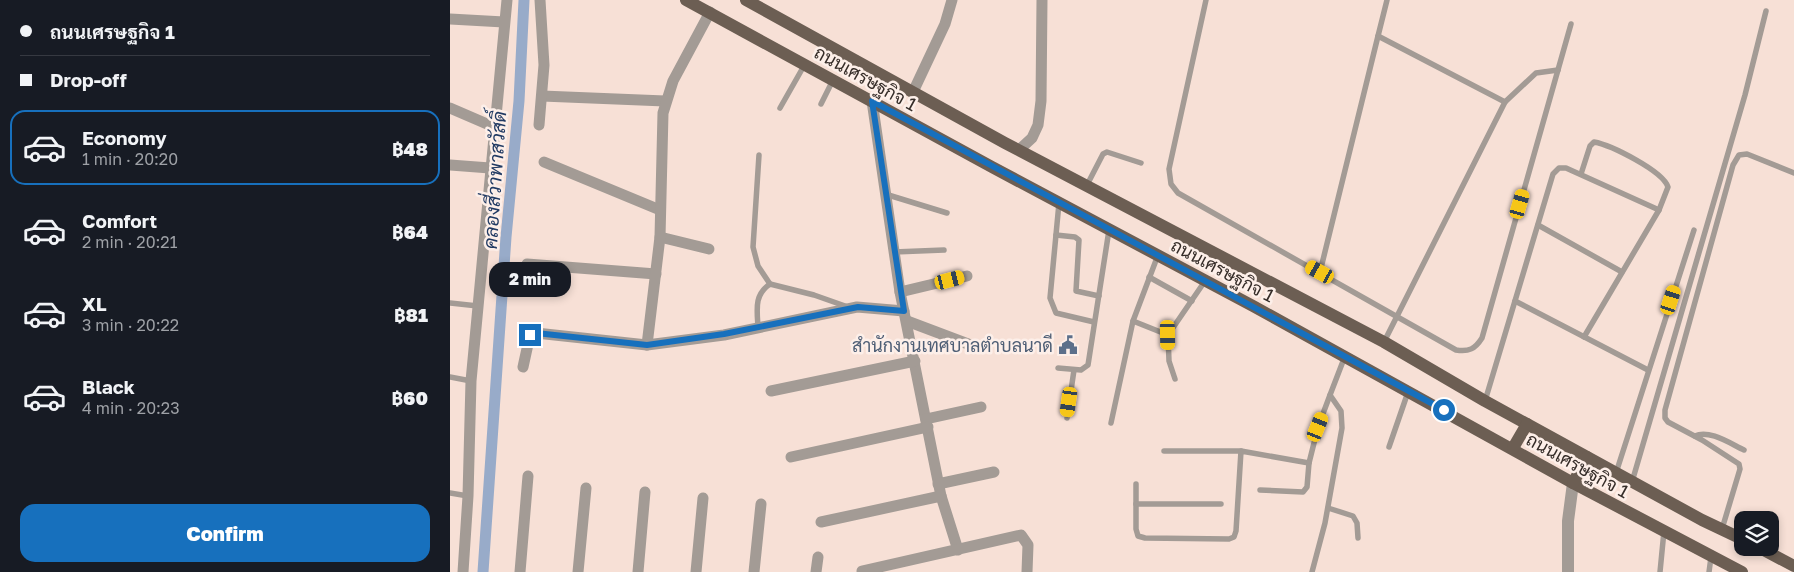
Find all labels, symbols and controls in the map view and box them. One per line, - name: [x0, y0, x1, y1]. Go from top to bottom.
- text: ถนนเศรษฐกิจ 1: [50, 20, 175, 43]
- street label: ถนนเศรษฐกิจ 1: [810, 41, 921, 117]
- text: Drop-off: [50, 68, 127, 91]
- water label: คลองสี่วาพาสวัสดิ์: [472, 106, 511, 250]
- icon: car: [22, 125, 67, 170]
- text: Economy: [82, 126, 167, 149]
- text: ฿48: [392, 137, 428, 160]
- text: 1 min · 20:20: [82, 149, 178, 169]
- car: [1508, 188, 1531, 220]
- icon: car: [22, 208, 67, 253]
- text: Comfort: [82, 209, 157, 232]
- text: ฿64: [392, 220, 428, 243]
- text: 2 min · 20:21: [82, 232, 177, 252]
- street label: ถนนเศรษฐกิจ 1: [1167, 234, 1279, 308]
- car: [1303, 258, 1336, 286]
- callout: 2 min: [489, 262, 571, 298]
- text: 2 min: [509, 269, 551, 289]
- car: [933, 269, 966, 291]
- car: [1659, 283, 1682, 317]
- icon: car: [22, 291, 67, 336]
- text: XL: [82, 292, 107, 315]
- text: ฿81: [394, 303, 428, 326]
- text: 3 min · 20:22: [82, 315, 179, 335]
- car: [1160, 320, 1175, 350]
- route end: [519, 324, 541, 346]
- place label: สำนักงานเทศบาลตำบลนาดี: [852, 333, 1053, 356]
- public building icon: สำนักงานเทศบาลตำบลนาดี: [1057, 334, 1079, 356]
- icon: car: [22, 374, 67, 419]
- text: Black: [82, 375, 135, 398]
- text: ฿60: [392, 386, 428, 409]
- car: [1059, 386, 1078, 418]
- text: 4 min · 20:23: [82, 398, 180, 418]
- route start: [1433, 399, 1455, 421]
- car: [1305, 410, 1330, 444]
- street label: ถนนเศรษฐกิจ 1: [1522, 428, 1633, 504]
- button: Confirm: [20, 504, 430, 562]
- map controls: [1734, 511, 1779, 556]
- button: layers: [1734, 511, 1779, 556]

